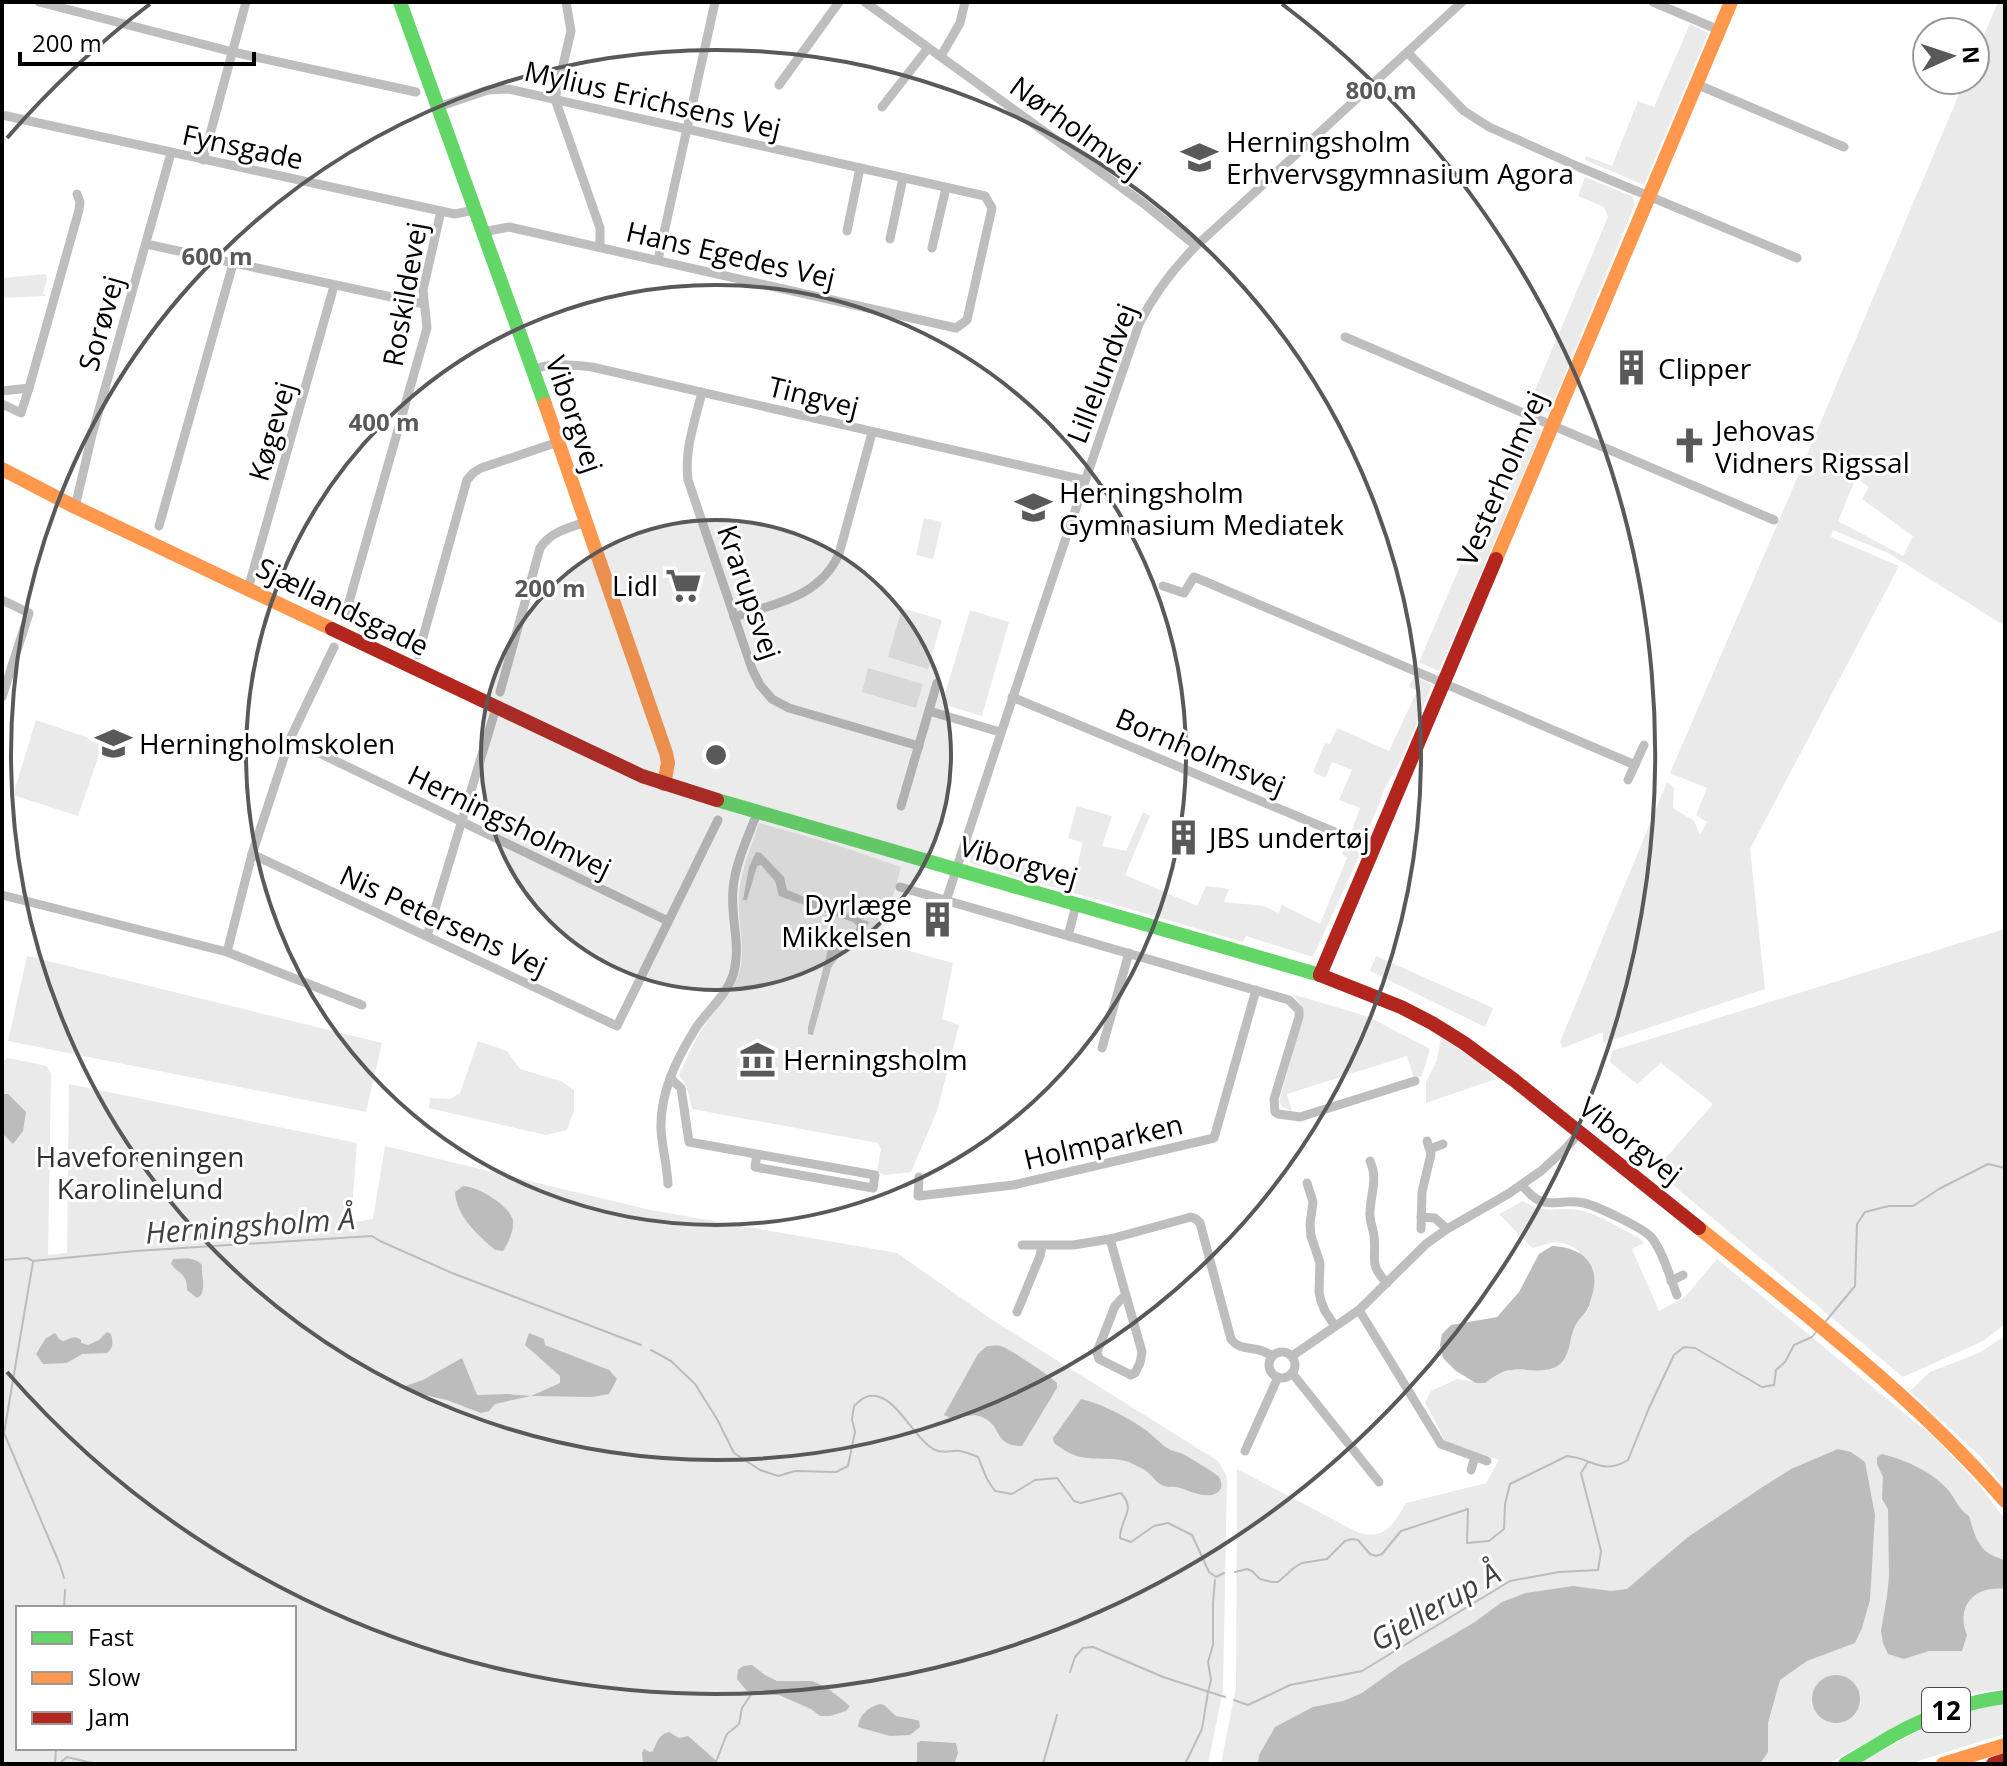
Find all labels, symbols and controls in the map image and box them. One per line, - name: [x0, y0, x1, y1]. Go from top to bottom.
- scale bar: [20, 16, 254, 66]
- north arrow: [1911, 16, 1991, 96]
- text: 200 m: [32, 26, 102, 59]
- text: N: [1957, 45, 1987, 65]
- street label: Mylius Erichsens Vej: [521, 51, 785, 147]
- street label: Nørholmvej: [1003, 67, 1149, 187]
- text: 800 m: [1346, 73, 1416, 106]
- street label: Fynsgade: [179, 115, 307, 177]
- place label: Herningsholm Erhvervsgymnasium Agora: [1226, 122, 1574, 192]
- school or university icon: Herningsholm Erhvervsgymnasium Agora: [1181, 138, 1219, 176]
- street label: Hans Egedes Vej: [623, 211, 839, 297]
- street label: Roskildevej: [373, 219, 435, 369]
- text: 600 m: [182, 239, 252, 272]
- street label: Sorøvej: [68, 271, 132, 375]
- street label: Lillelundvej: [1057, 298, 1145, 448]
- building icon: Clipper: [1613, 349, 1651, 387]
- place label: Clipper: [1658, 349, 1752, 387]
- street label: Viborgvej: [537, 351, 613, 477]
- street label: Tingvej: [765, 366, 863, 426]
- street label: Køgevej: [239, 377, 303, 485]
- street label: Vesterholmvej: [1447, 385, 1555, 571]
- text: 400 m: [349, 405, 419, 438]
- place label: Jehovas Vidners Rigssal: [1712, 411, 1910, 481]
- church icon: Jehovas Vidners Rigssal: [1670, 427, 1708, 465]
- place label: Herningsholm Gymnasium Mediatek: [1059, 473, 1344, 543]
- school or university icon: Herningsholm Gymnasium Mediatek: [1014, 489, 1052, 527]
- street label: Krarupsvej: [709, 520, 791, 664]
- street label: Sjællandsgade: [250, 548, 436, 664]
- place label: Lidl: [612, 566, 658, 604]
- supermarket icon: Lidl: [665, 566, 703, 604]
- text: 200 m: [515, 571, 585, 604]
- street label: Bornholmsvej: [1110, 698, 1292, 804]
- school or university icon: Herningholmskolen: [94, 724, 132, 762]
- place label: Herningholmskolen: [139, 724, 395, 762]
- centre of rings: [702, 741, 730, 769]
- street label: Herningsholmvej: [402, 755, 618, 887]
- building icon: JBS undertøj: [1164, 818, 1202, 856]
- place label: JBS undertøj: [1206, 818, 1370, 856]
- street label: Viborgvej: [956, 826, 1082, 896]
- street label: Nis Petersens Vej: [334, 855, 554, 985]
- place label: Dyrlæge Mikkelsen: [781, 885, 912, 955]
- building icon: Dyrlæge Mikkelsen: [919, 901, 957, 939]
- museum icon: Herningsholm: [738, 1040, 776, 1078]
- place label: Herningsholm: [783, 1040, 968, 1078]
- street label: Viborgvej: [1572, 1088, 1690, 1192]
- street label: Holmparken: [1020, 1104, 1186, 1178]
- park label: Haveforeningen Karolinelund: [36, 1137, 244, 1207]
- water label: Herningsholm Å: [144, 1197, 356, 1253]
- water label: Gjellerup Å: [1362, 1552, 1508, 1660]
- legend: [16, 1606, 296, 1750]
- text: Fast: [88, 1620, 134, 1653]
- text: Slow: [88, 1660, 141, 1693]
- road number: 12: [1922, 1688, 1970, 1732]
- text: Jam: [86, 1700, 130, 1733]

